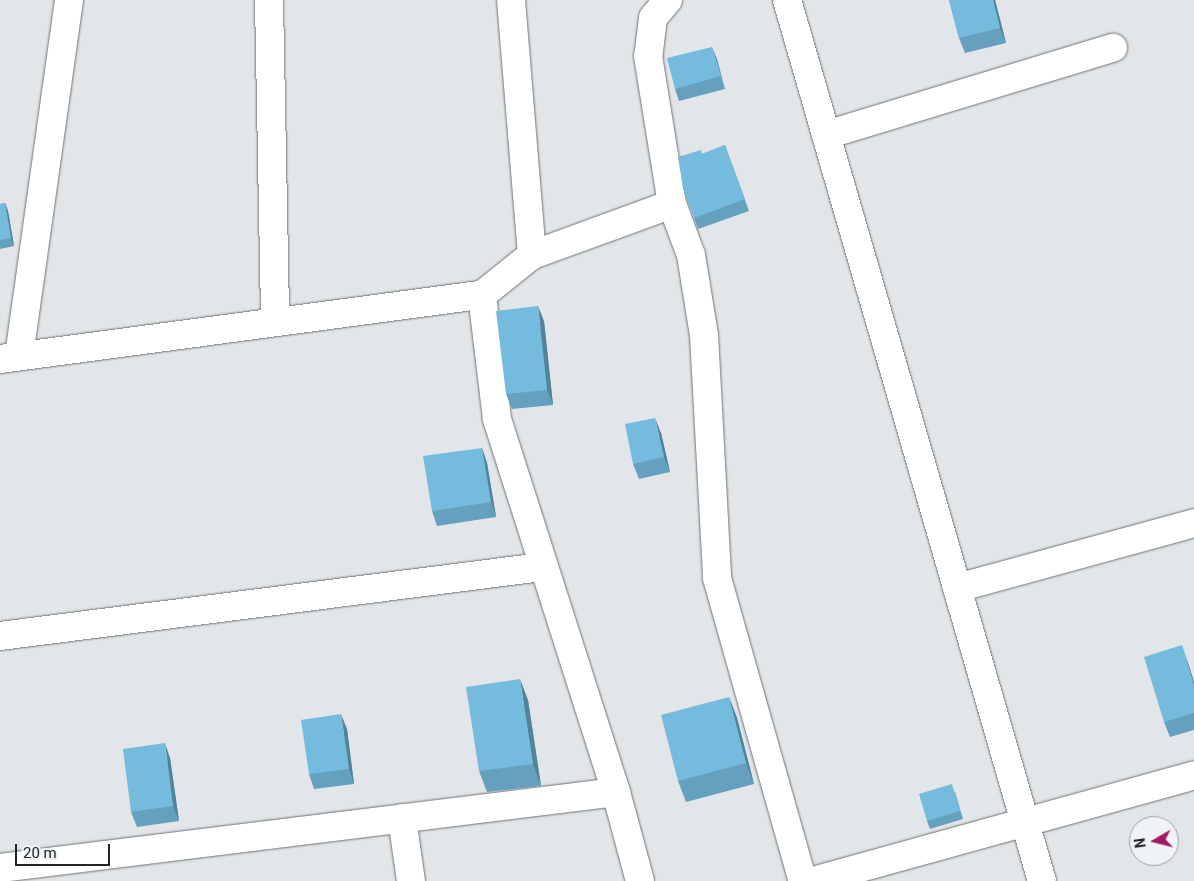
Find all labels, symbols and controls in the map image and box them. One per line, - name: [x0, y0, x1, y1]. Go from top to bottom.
- north arrow: [1129, 816, 1179, 866]
- scale bar: [18, 834, 112, 866]
- text: N: [1132, 837, 1149, 849]
- text: 20 m: [23, 844, 57, 862]

